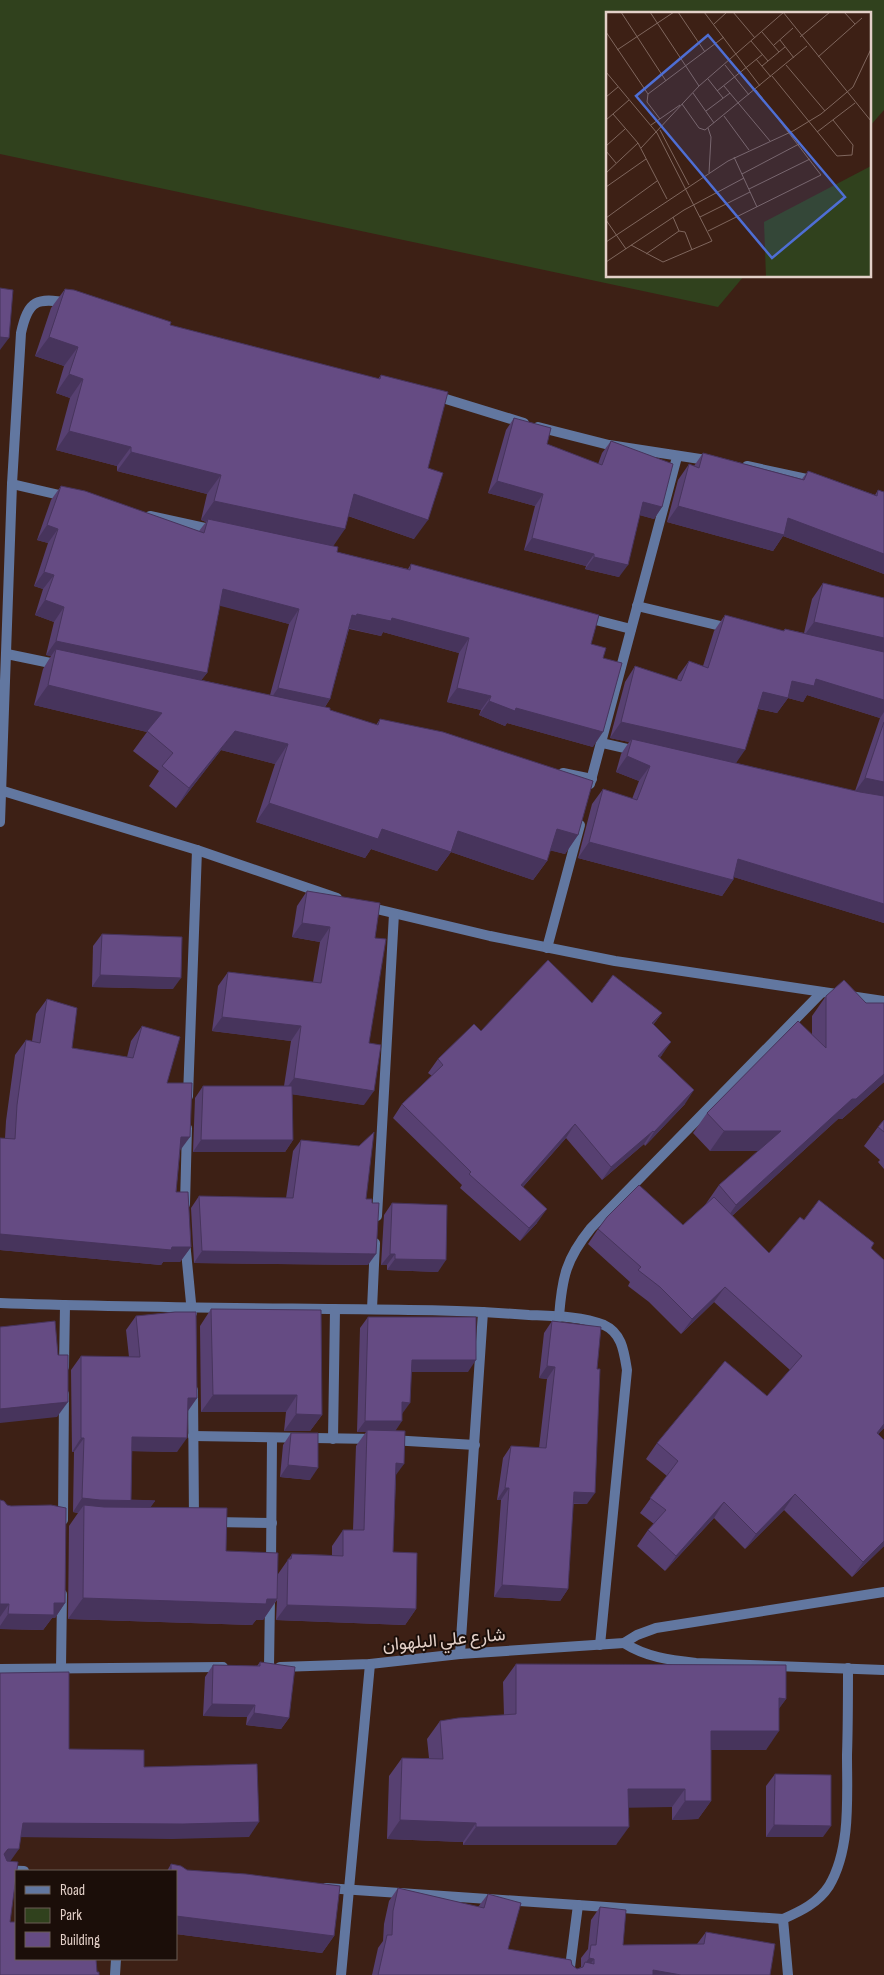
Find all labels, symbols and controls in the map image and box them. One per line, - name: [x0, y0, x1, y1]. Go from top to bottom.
- inset map: [606, 12, 872, 278]
- street label: شارع علي البلهوان: [382, 1624, 507, 1660]
- legend: [15, 1870, 178, 1960]
- text: Road: [60, 1881, 85, 1900]
- text: Park: [60, 1906, 82, 1925]
- text: Building: [60, 1931, 100, 1950]

